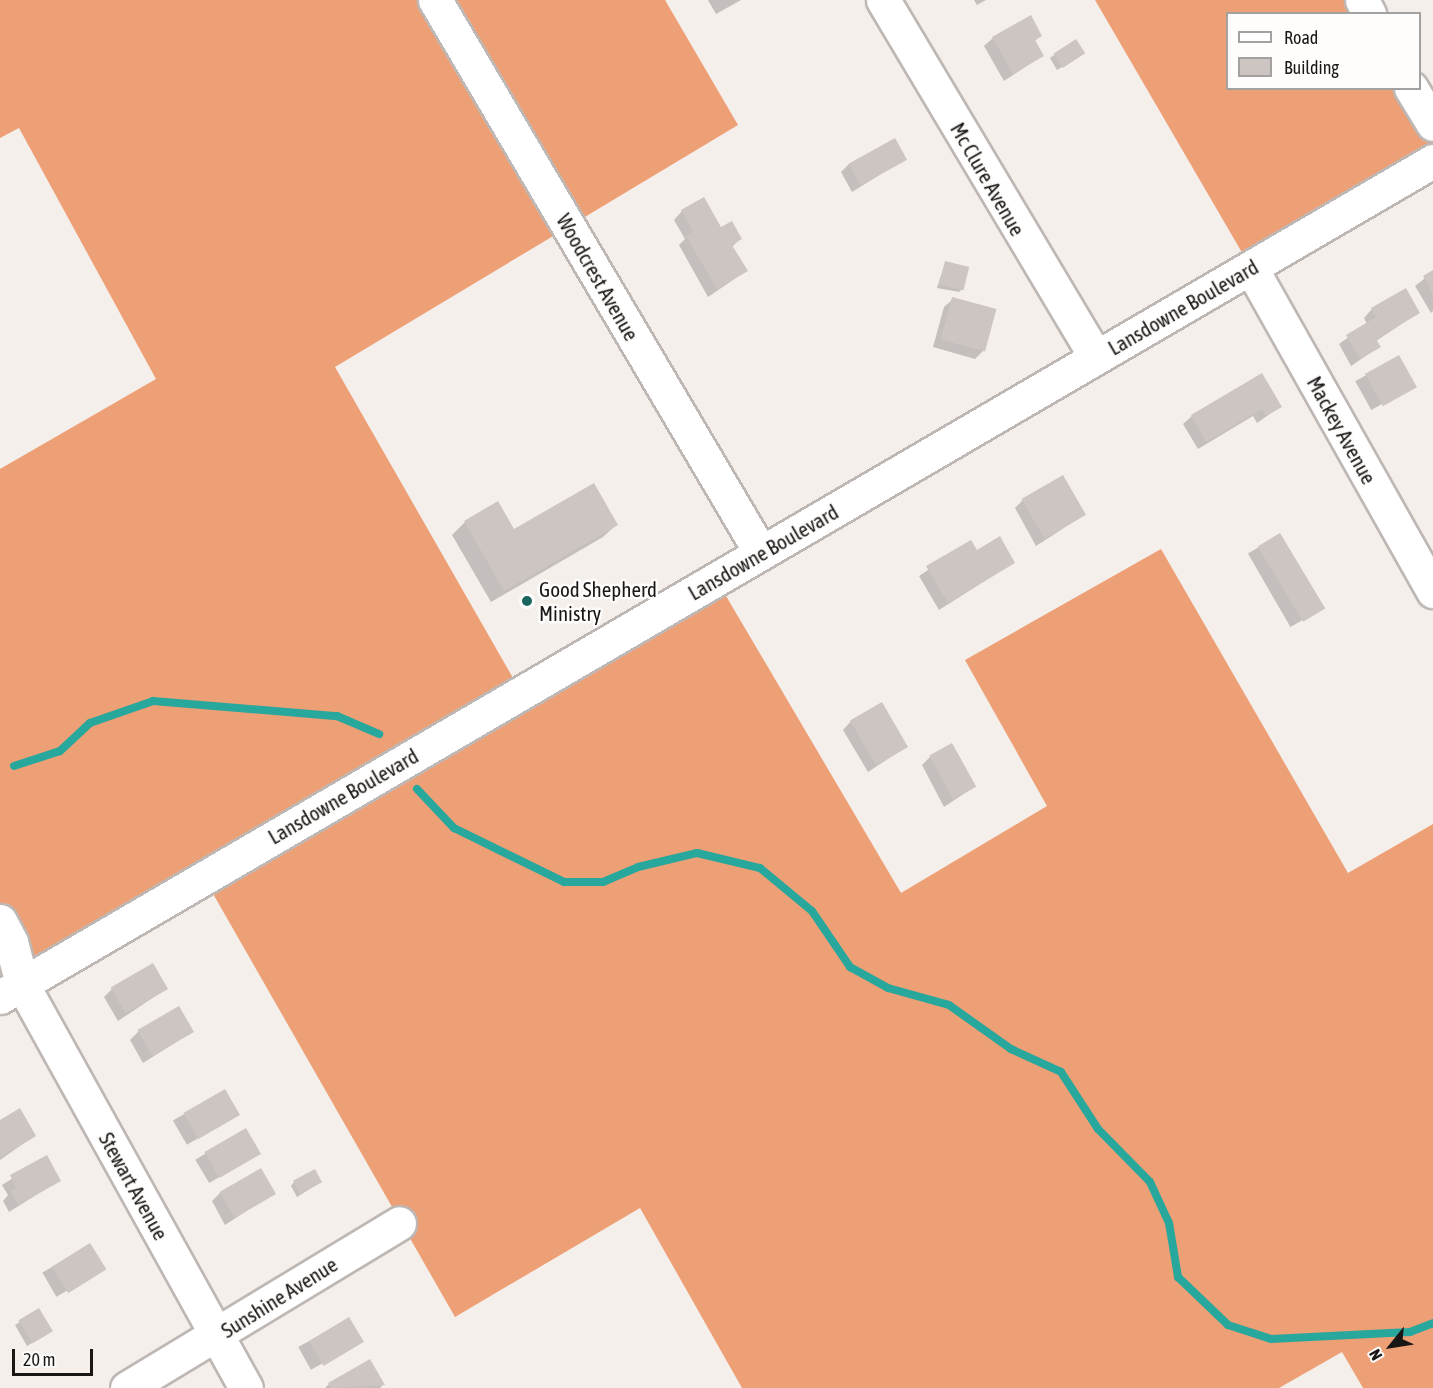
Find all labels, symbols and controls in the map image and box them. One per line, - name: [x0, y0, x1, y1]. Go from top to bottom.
- legend: [1226, 12, 1421, 90]
- text: Road: [1284, 27, 1318, 48]
- text: Building: [1284, 57, 1339, 78]
- street label: Mc Clure Avenue: [945, 118, 1031, 240]
- street label: Woodcrest Avenue: [552, 209, 644, 345]
- street label: Lansdowne Boulevard: [1103, 254, 1263, 360]
- street label: Mackey Avenue: [1302, 372, 1382, 488]
- street label: Lansdowne Boulevard: [683, 499, 843, 605]
- place label: Good Shepherd Ministry: [539, 576, 657, 626]
- marker: Good Shepherd Ministry: [520, 594, 534, 608]
- street label: Lansdowne Boulevard: [263, 743, 423, 849]
- street label: Stewart Avenue: [94, 1128, 174, 1244]
- street label: Sunshine Avenue: [216, 1251, 342, 1343]
- north arrow: [1361, 1316, 1421, 1376]
- scale bar: [15, 1337, 96, 1375]
- text: N: [1365, 1346, 1386, 1364]
- text: 20 m: [23, 1349, 55, 1370]

